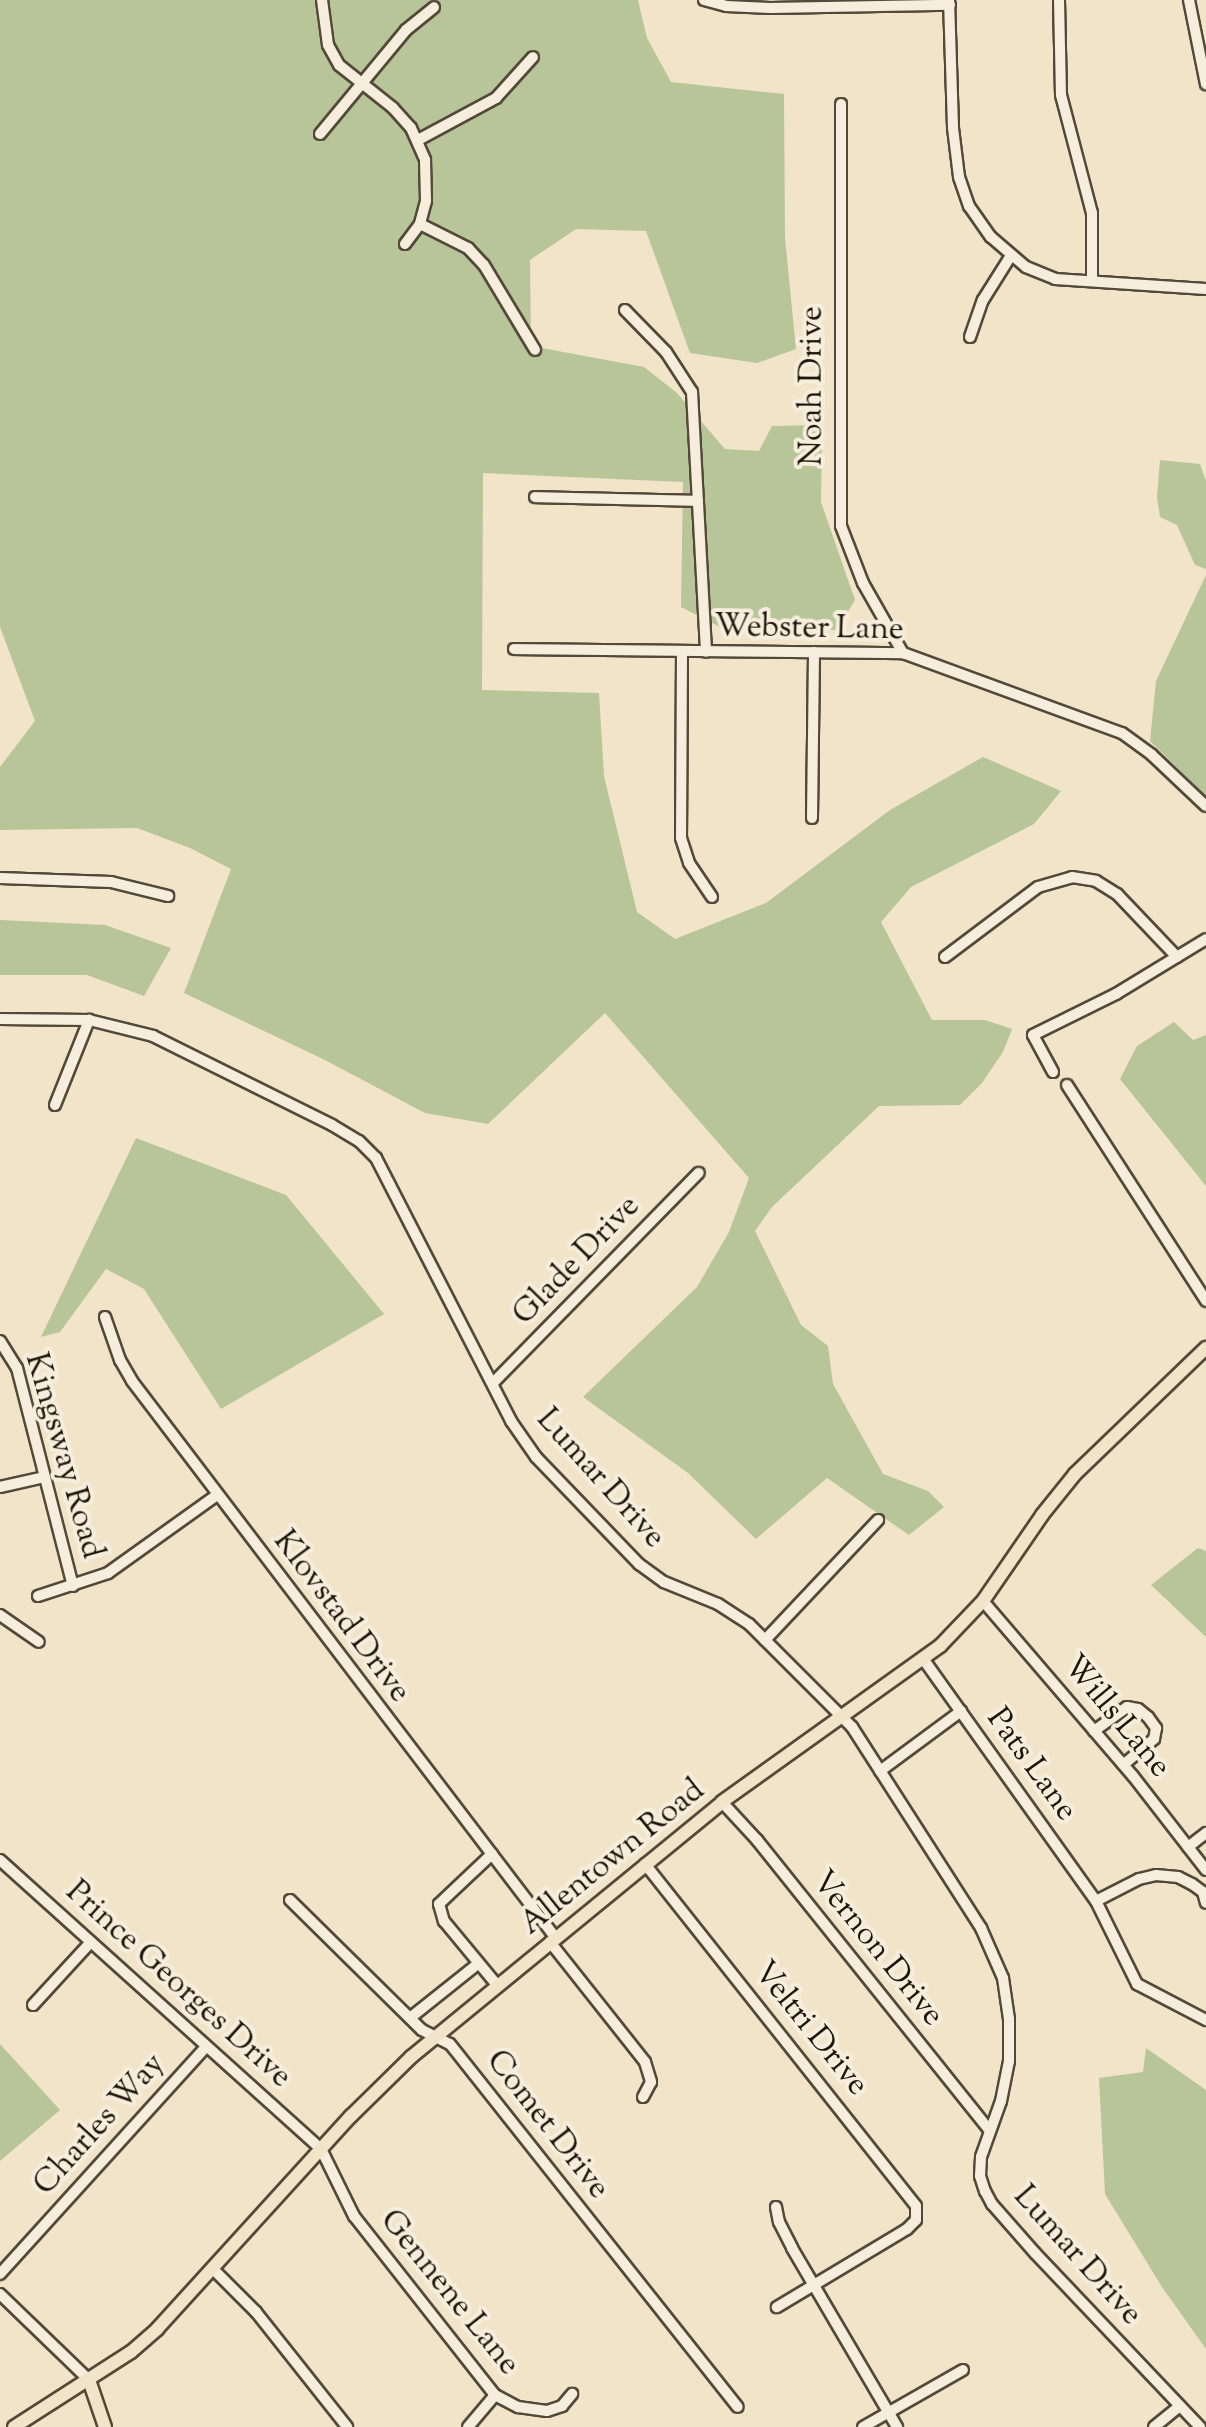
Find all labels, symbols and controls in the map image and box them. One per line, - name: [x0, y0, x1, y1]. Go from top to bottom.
- street label: Noah Drive: [794, 306, 832, 466]
- street label: Webster Lane: [714, 608, 904, 650]
- street label: Glade Drive: [506, 1188, 648, 1334]
- street label: Kingsway Road: [15, 1349, 111, 1563]
- street label: Lumar Drive: [527, 1401, 673, 1557]
- street label: Klovstad Drive: [264, 1524, 418, 1710]
- street label: Wills Lane: [1054, 1648, 1178, 1786]
- street label: Pats Lane: [977, 1701, 1085, 1829]
- street label: Allentown Road: [513, 1772, 713, 1944]
- street label: Vernon Drive: [803, 1864, 951, 2034]
- street label: Prince Georges Drive: [57, 1873, 299, 2097]
- street label: Veltri Drive: [744, 1954, 876, 2104]
- street label: Comet Drive: [477, 2043, 617, 2207]
- street label: Charles Way: [26, 2046, 174, 2204]
- street label: Lumar Drive: [1004, 2178, 1150, 2334]
- street label: Gennene Lane: [371, 2203, 527, 2383]

